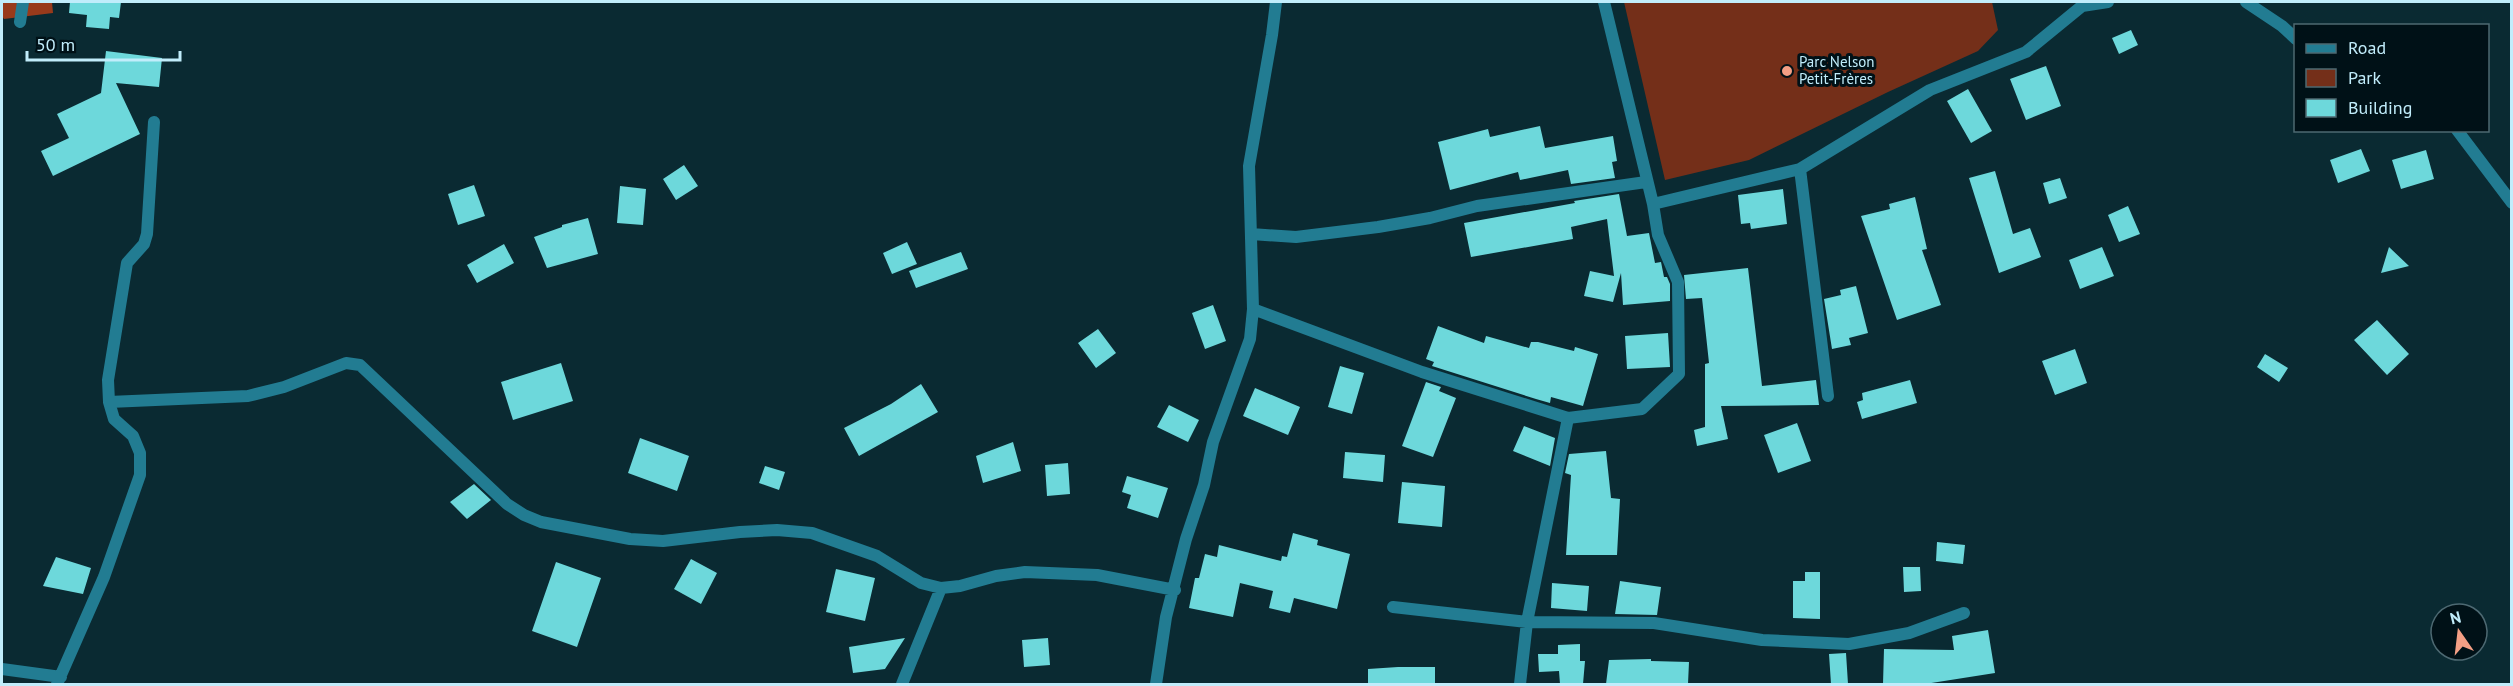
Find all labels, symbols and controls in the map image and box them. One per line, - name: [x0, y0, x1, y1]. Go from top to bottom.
- scale bar: [27, 24, 180, 62]
- legend: [2294, 24, 2489, 132]
- text: 50 m: [36, 33, 75, 56]
- text: Road: [2348, 36, 2386, 59]
- place label: Parc Nelson Petit-Frères: [1799, 52, 1874, 88]
- marker: Parc Nelson Petit-Frères: [1780, 64, 1794, 78]
- text: Park: [2348, 66, 2381, 89]
- text: Building: [2348, 96, 2412, 119]
- north arrow: [2429, 602, 2489, 662]
- text: N: [2448, 606, 2463, 628]

